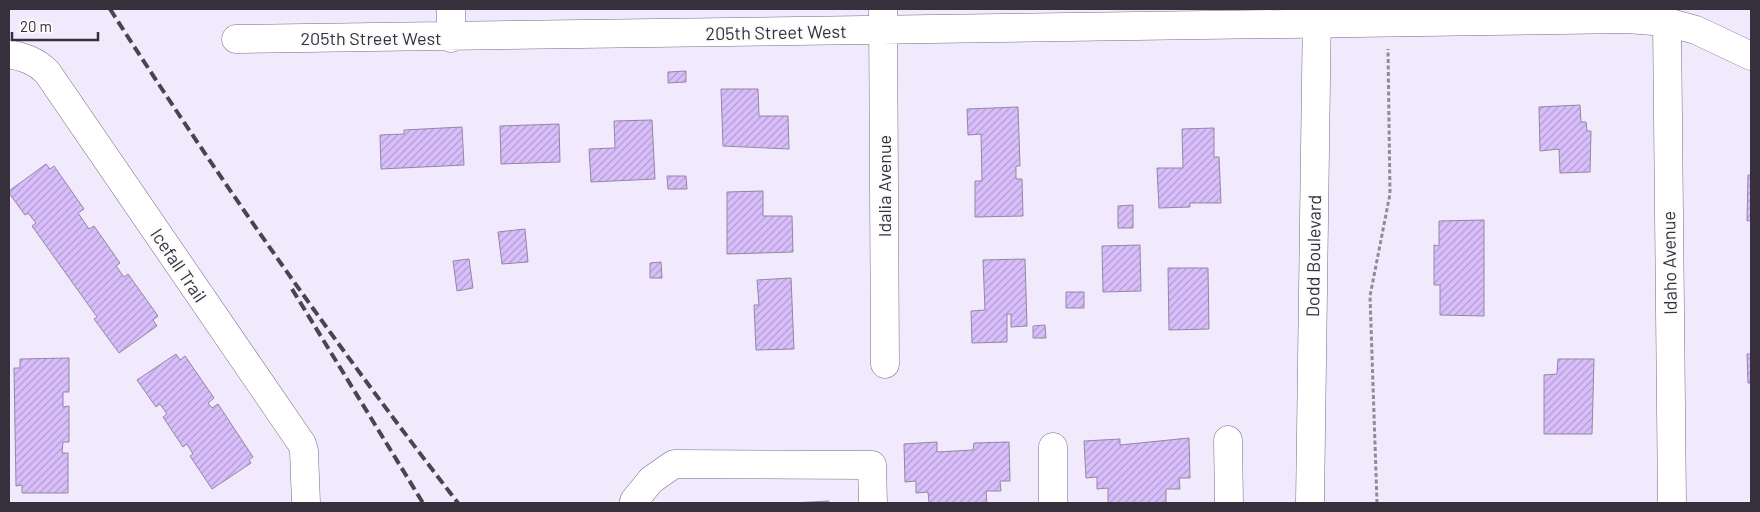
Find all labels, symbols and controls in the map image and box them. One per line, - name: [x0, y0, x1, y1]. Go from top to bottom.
- scale bar: [12, 10, 99, 42]
- text: 20 m: [20, 17, 52, 35]
- street label: 205th Street West: [705, 20, 847, 44]
- street label: 205th Street West: [300, 27, 442, 49]
- street label: Idalia Avenue: [873, 135, 895, 237]
- street label: Dodd Boulevard: [1301, 195, 1325, 317]
- street label: Idaho Avenue: [1657, 211, 1681, 315]
- street label: Icefall Trail: [146, 224, 212, 306]

